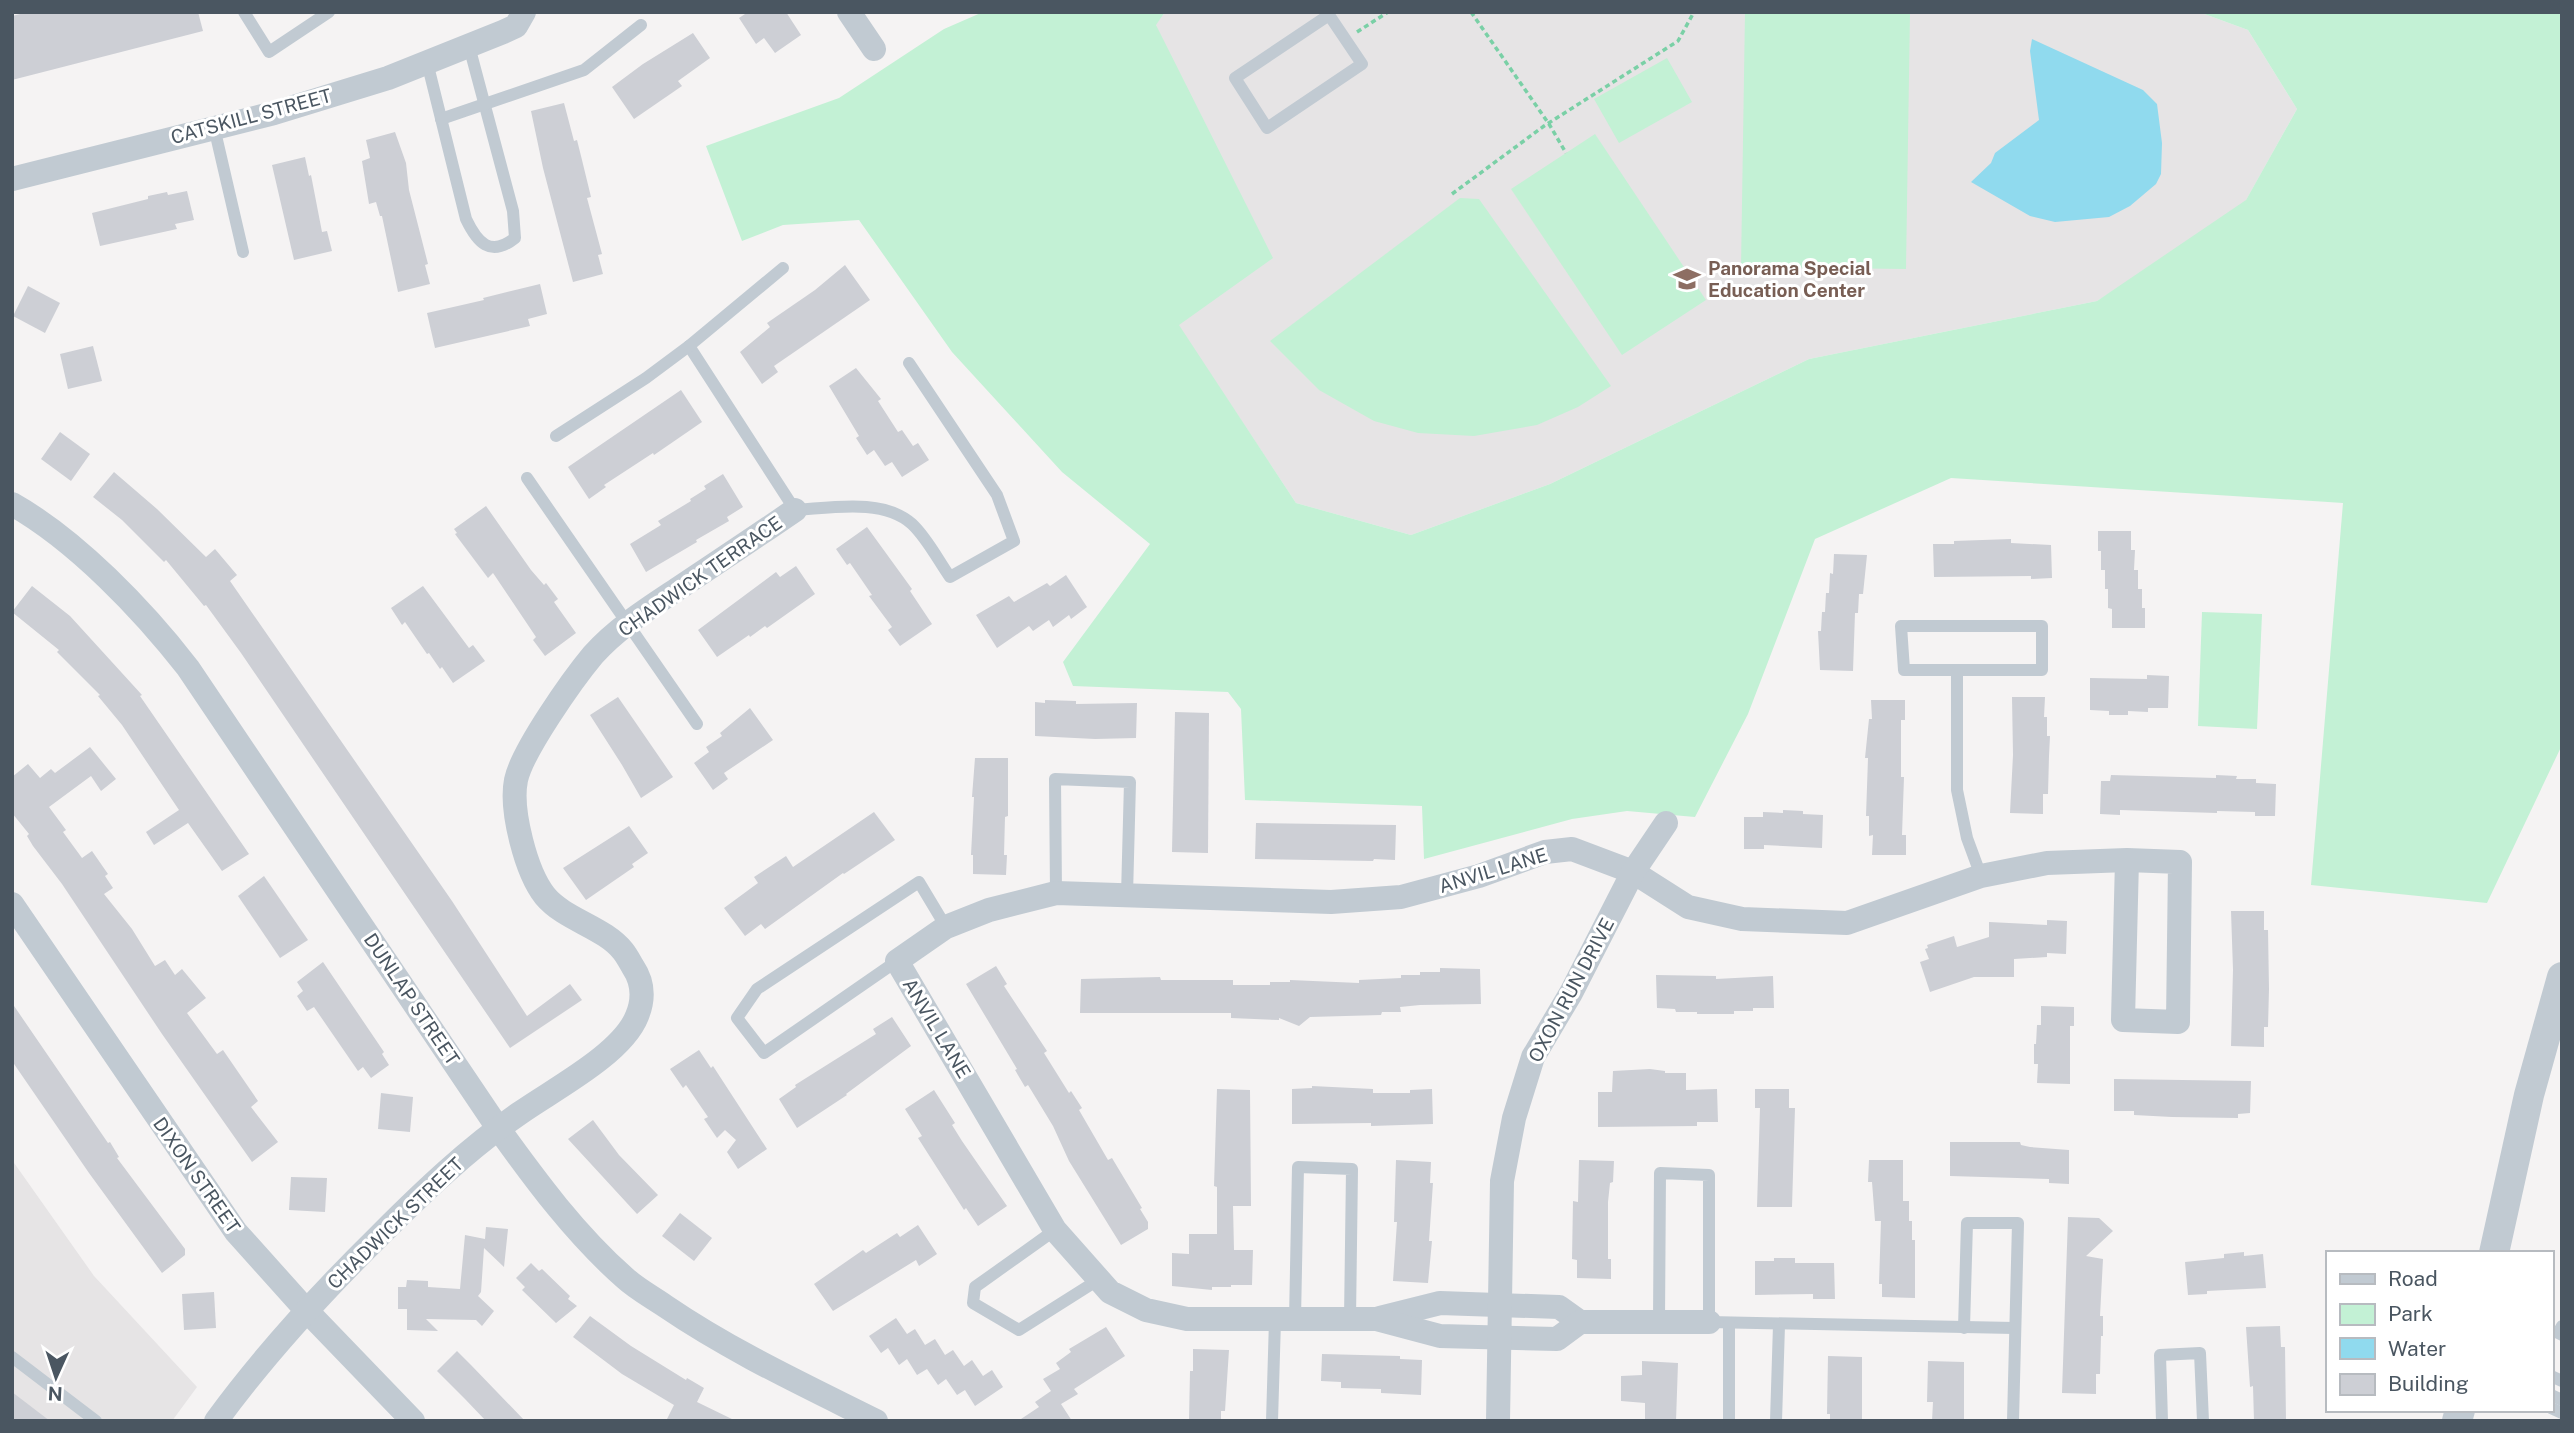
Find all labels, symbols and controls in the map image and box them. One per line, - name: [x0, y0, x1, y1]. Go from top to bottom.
- street label: CATSKILL STREET: [168, 84, 334, 148]
- place label: Panorama Special Education Center: [1708, 257, 1872, 301]
- school or university icon: Panorama Special Education Center: [1672, 264, 1702, 294]
- street label: CHADWICK TERRACE: [614, 511, 786, 641]
- street label: ANVIL LANE: [1436, 843, 1550, 897]
- street label: OXON RUN DRIVE: [1524, 914, 1618, 1066]
- street label: DUNLAP STREET: [360, 929, 464, 1069]
- street label: ANVIL LANE: [899, 974, 975, 1082]
- street label: DIXON STREET: [149, 1113, 245, 1237]
- street label: CHADWICK STREET: [323, 1153, 467, 1293]
- legend: [2326, 1251, 2553, 1412]
- text: Road: [2388, 1266, 2438, 1291]
- text: Park: [2388, 1301, 2433, 1326]
- text: Water: [2388, 1336, 2446, 1361]
- north arrow: [21, 1342, 91, 1412]
- text: Building: [2388, 1371, 2469, 1396]
- text: N: [47, 1383, 63, 1405]

